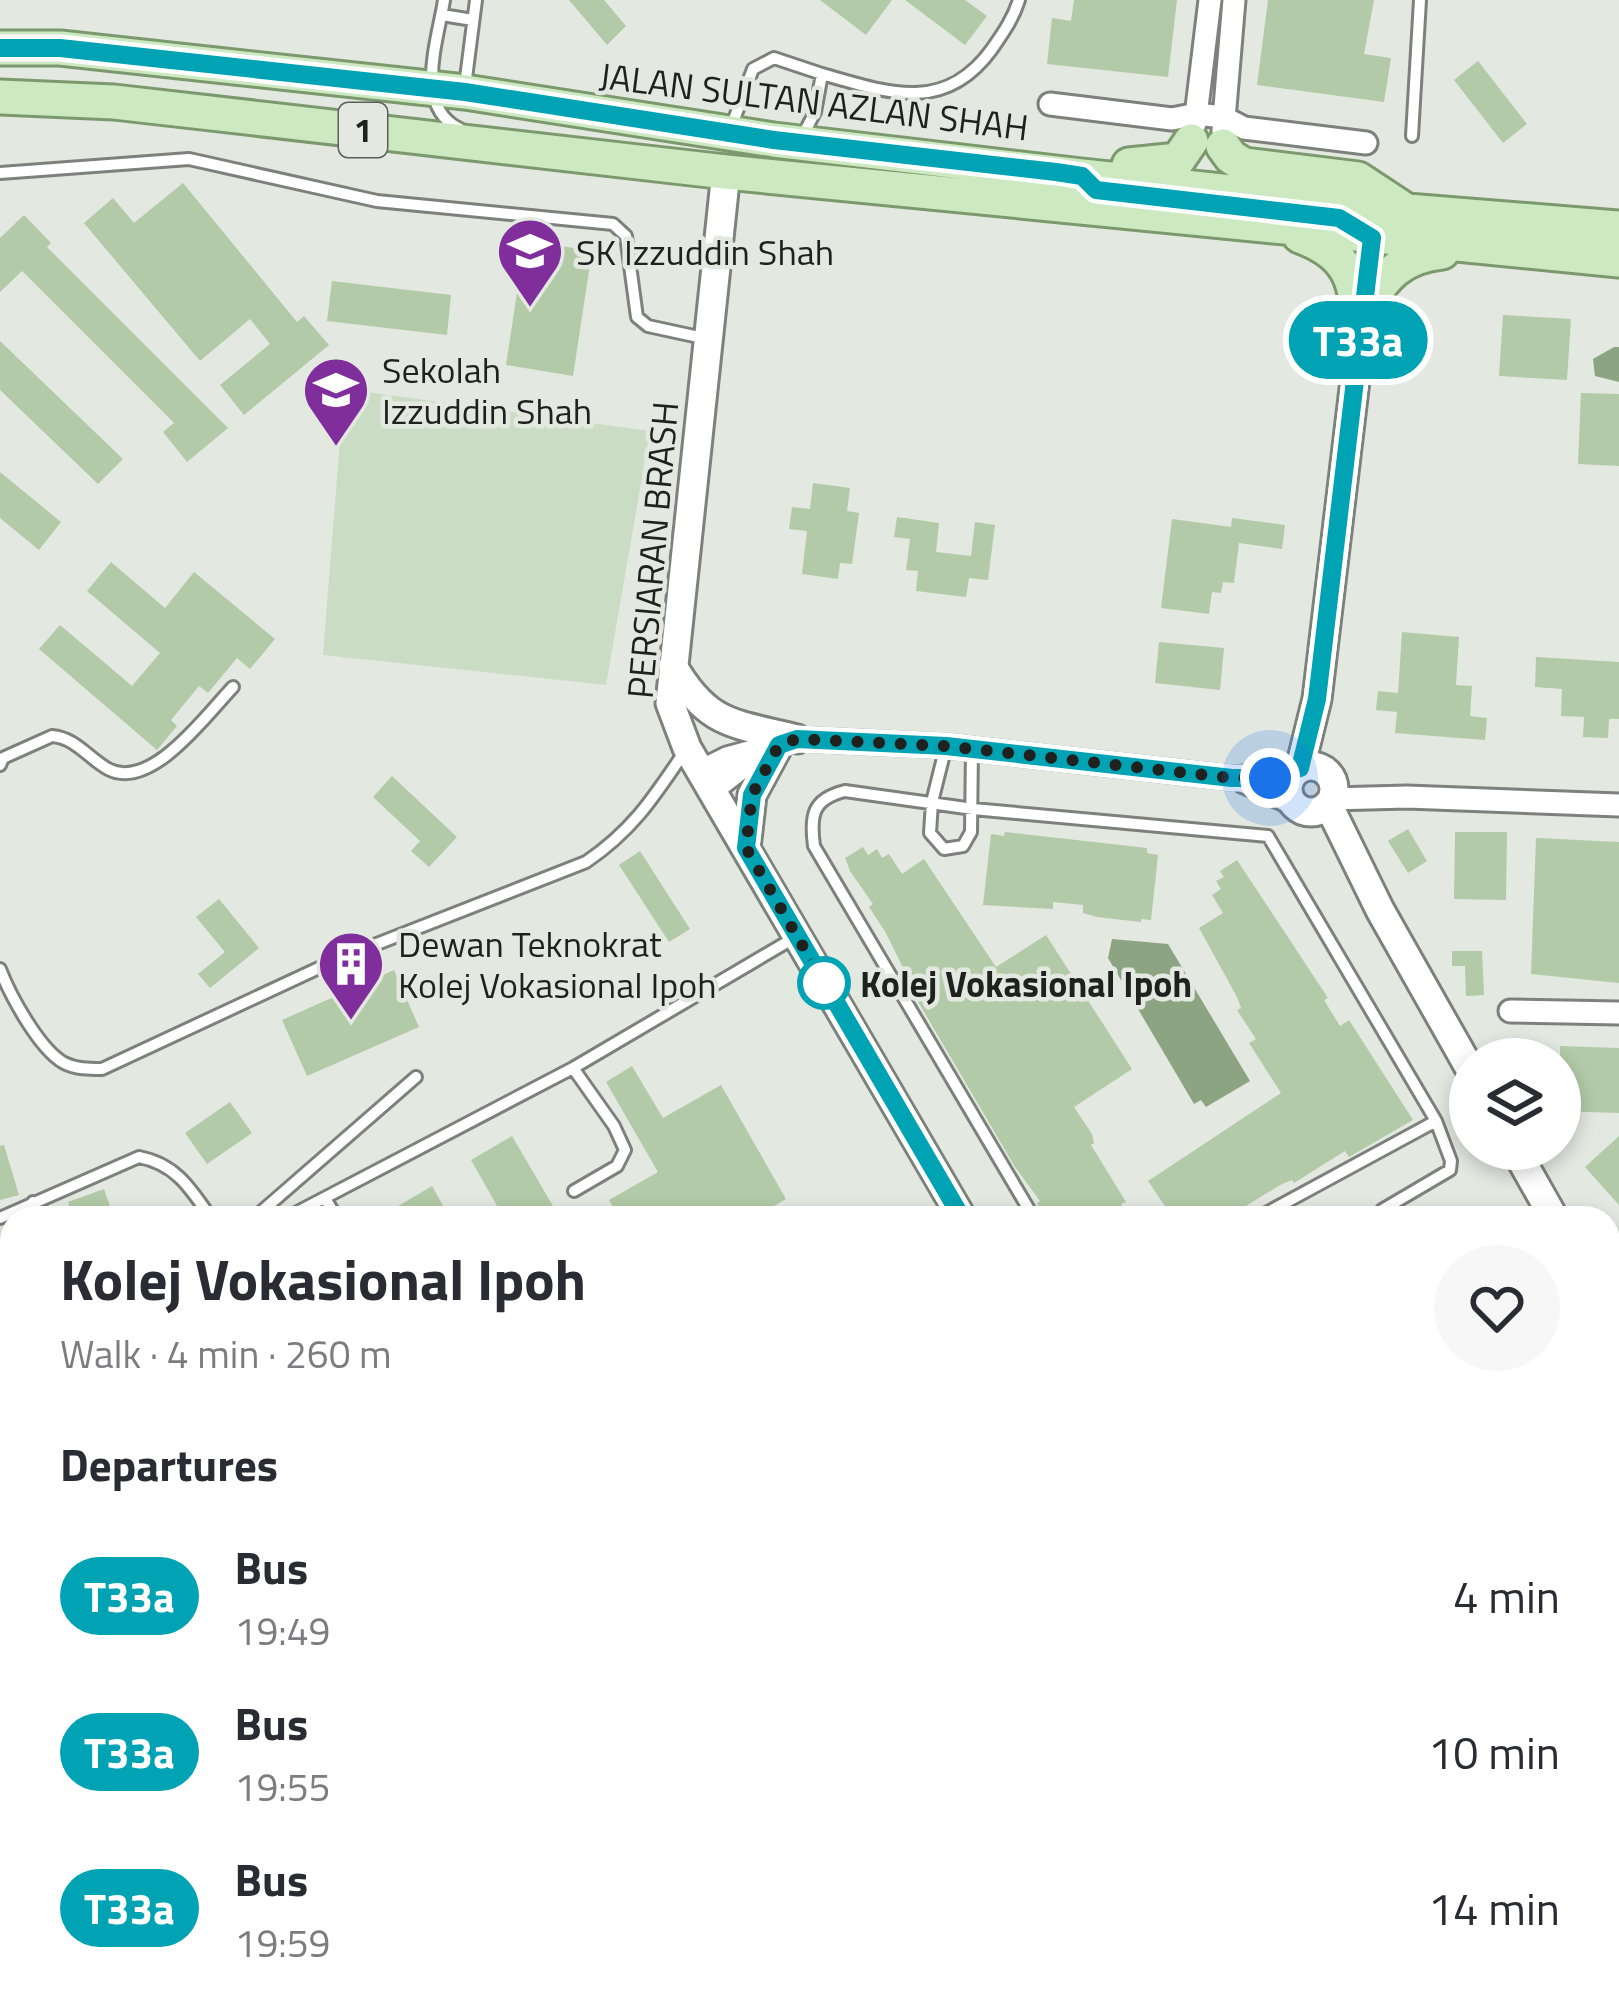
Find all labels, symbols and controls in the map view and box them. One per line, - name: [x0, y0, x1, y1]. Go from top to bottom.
- street label: JALAN SULTAN AZLAN SHAH: [596, 47, 1032, 155]
- road number: 1: [339, 103, 387, 157]
- school or university icon: SK Izzuddin Shah: [495, 216, 565, 310]
- place label: SK Izzuddin Shah: [576, 224, 834, 279]
- line badge: T33a: [1274, 301, 1442, 379]
- text: T33a: [1313, 308, 1403, 372]
- place label: Sekolah Izzuddin Shah: [382, 342, 592, 438]
- school or university icon: Sekolah Izzuddin Shah: [301, 355, 371, 449]
- street label: PERSIARAN BRASH: [612, 399, 692, 701]
- your location: [1240, 748, 1300, 808]
- place label: Dewan Teknokrat Kolej Vokasional Ipoh: [398, 916, 717, 1012]
- building icon: Dewan Teknokrat Kolej Vokasional Ipoh: [316, 929, 386, 1023]
- place label: Kolej Vokasional Ipoh: [860, 956, 1192, 1011]
- marker: Kolej Vokasional Ipoh: [799, 958, 849, 1008]
- map controls: [1449, 1038, 1581, 1170]
- button: layers: [1449, 1038, 1581, 1170]
- text: Kolej Vokasional Ipoh: [60, 1235, 586, 1322]
- button: heart: [1434, 1245, 1560, 1371]
- text: Walk · 4 min · 260 m: [60, 1324, 392, 1383]
- text: Departures: [60, 1430, 278, 1498]
- text: Bus: [235, 1533, 308, 1601]
- text: 4 min: [1453, 1562, 1560, 1630]
- text: T33a: [84, 1564, 175, 1628]
- text: 19:49: [235, 1601, 330, 1660]
- text: Bus: [235, 1689, 308, 1757]
- text: 10 min: [1428, 1718, 1560, 1786]
- text: T33a: [84, 1720, 175, 1784]
- text: 19:55: [235, 1757, 330, 1816]
- text: Bus: [235, 1845, 308, 1913]
- text: 14 min: [1428, 1874, 1560, 1942]
- text: T33a: [84, 1876, 175, 1940]
- text: 19:59: [235, 1913, 330, 1972]

